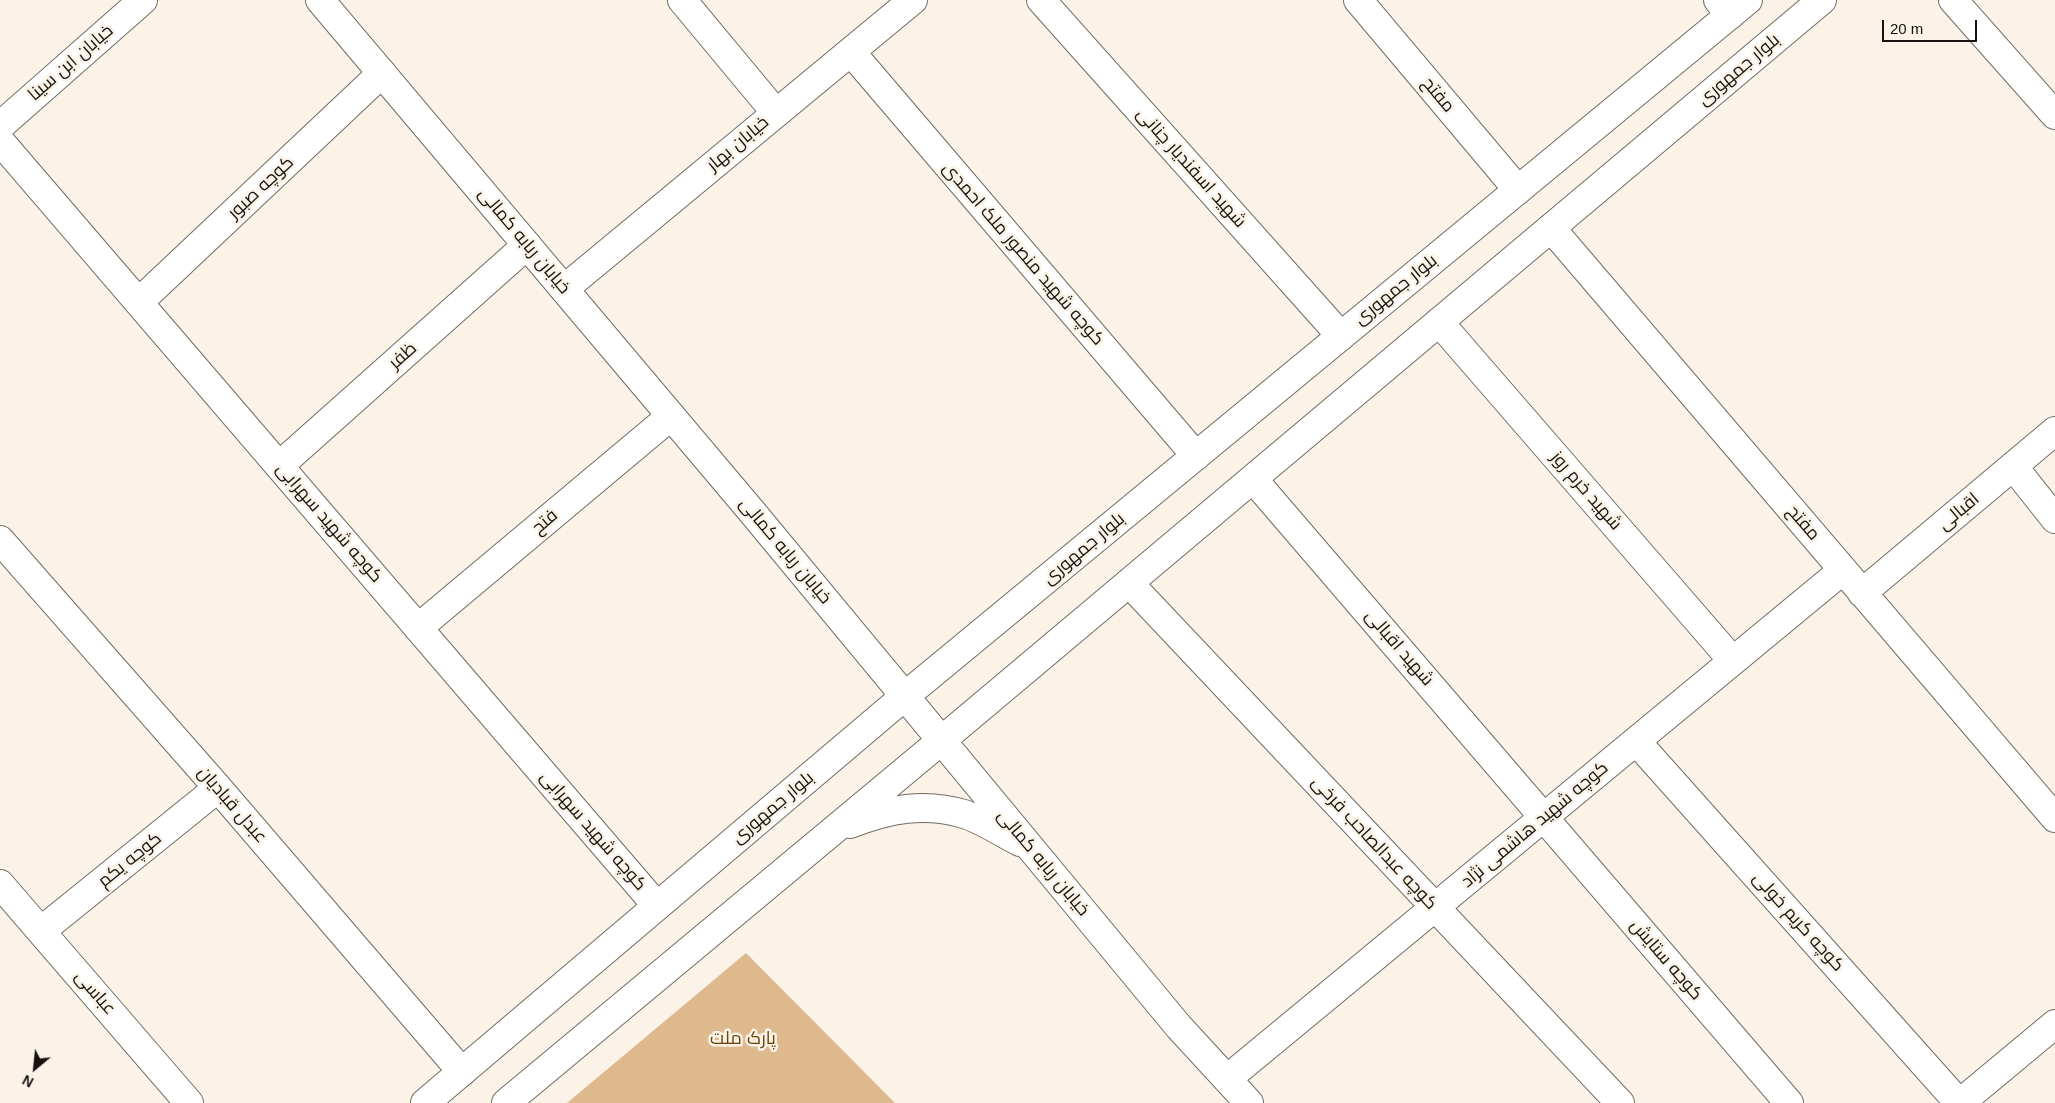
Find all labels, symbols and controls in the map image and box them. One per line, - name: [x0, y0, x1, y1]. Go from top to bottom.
- scale bar: [1885, 10, 1980, 42]
- street label: خیابان ابن سینا: [24, 20, 118, 106]
- text: 20 m: [1890, 20, 1923, 37]
- street label: بلوار جمهوری: [1694, 29, 1784, 111]
- street label: مفتح: [1417, 73, 1459, 117]
- street label: شهید اسفندیار چنانی: [1131, 104, 1251, 232]
- street label: خیابان بهار: [703, 112, 773, 176]
- street label: کوچه صبور: [224, 152, 298, 224]
- street label: کوچه شهید منصور ملک احمدی: [938, 158, 1108, 350]
- street label: خیابان ربابه کمالی: [473, 183, 575, 299]
- street label: بلوار جمهوری: [1350, 250, 1442, 330]
- street label: ظفر: [385, 338, 421, 374]
- street label: شهید خرم روز: [1546, 447, 1626, 535]
- street label: کوچه شهید سهرابی: [271, 459, 387, 587]
- street label: اقبالی: [1934, 489, 1984, 535]
- street label: خیابان ربابه کمالی: [734, 493, 836, 609]
- street label: مفتح: [1782, 501, 1824, 545]
- street label: فتح: [528, 505, 562, 539]
- street label: بلوار جمهوری: [1039, 508, 1129, 590]
- street label: شهید اقبالی: [1360, 605, 1438, 691]
- street label: کوچه شهید هاشمی نژاد: [1457, 757, 1613, 893]
- street label: عبدل قبادیان: [193, 762, 271, 848]
- street label: کوچه شهید سهرابی: [535, 767, 651, 895]
- street label: بلوار جمهوری: [728, 767, 818, 849]
- street label: کوچه عبدالصاحب فرخی: [1306, 772, 1442, 914]
- street label: خیابان ربابه کمالی: [992, 805, 1094, 921]
- street label: کوچه یکم: [94, 828, 166, 892]
- street label: کوچه کریم خولی: [1748, 868, 1848, 976]
- street label: کوچه ستایش: [1625, 915, 1707, 1005]
- street label: عباسی: [70, 966, 120, 1020]
- park label: پارک ملت: [710, 1028, 776, 1050]
- north arrow: [10, 1043, 60, 1093]
- text: N: [20, 1072, 36, 1091]

